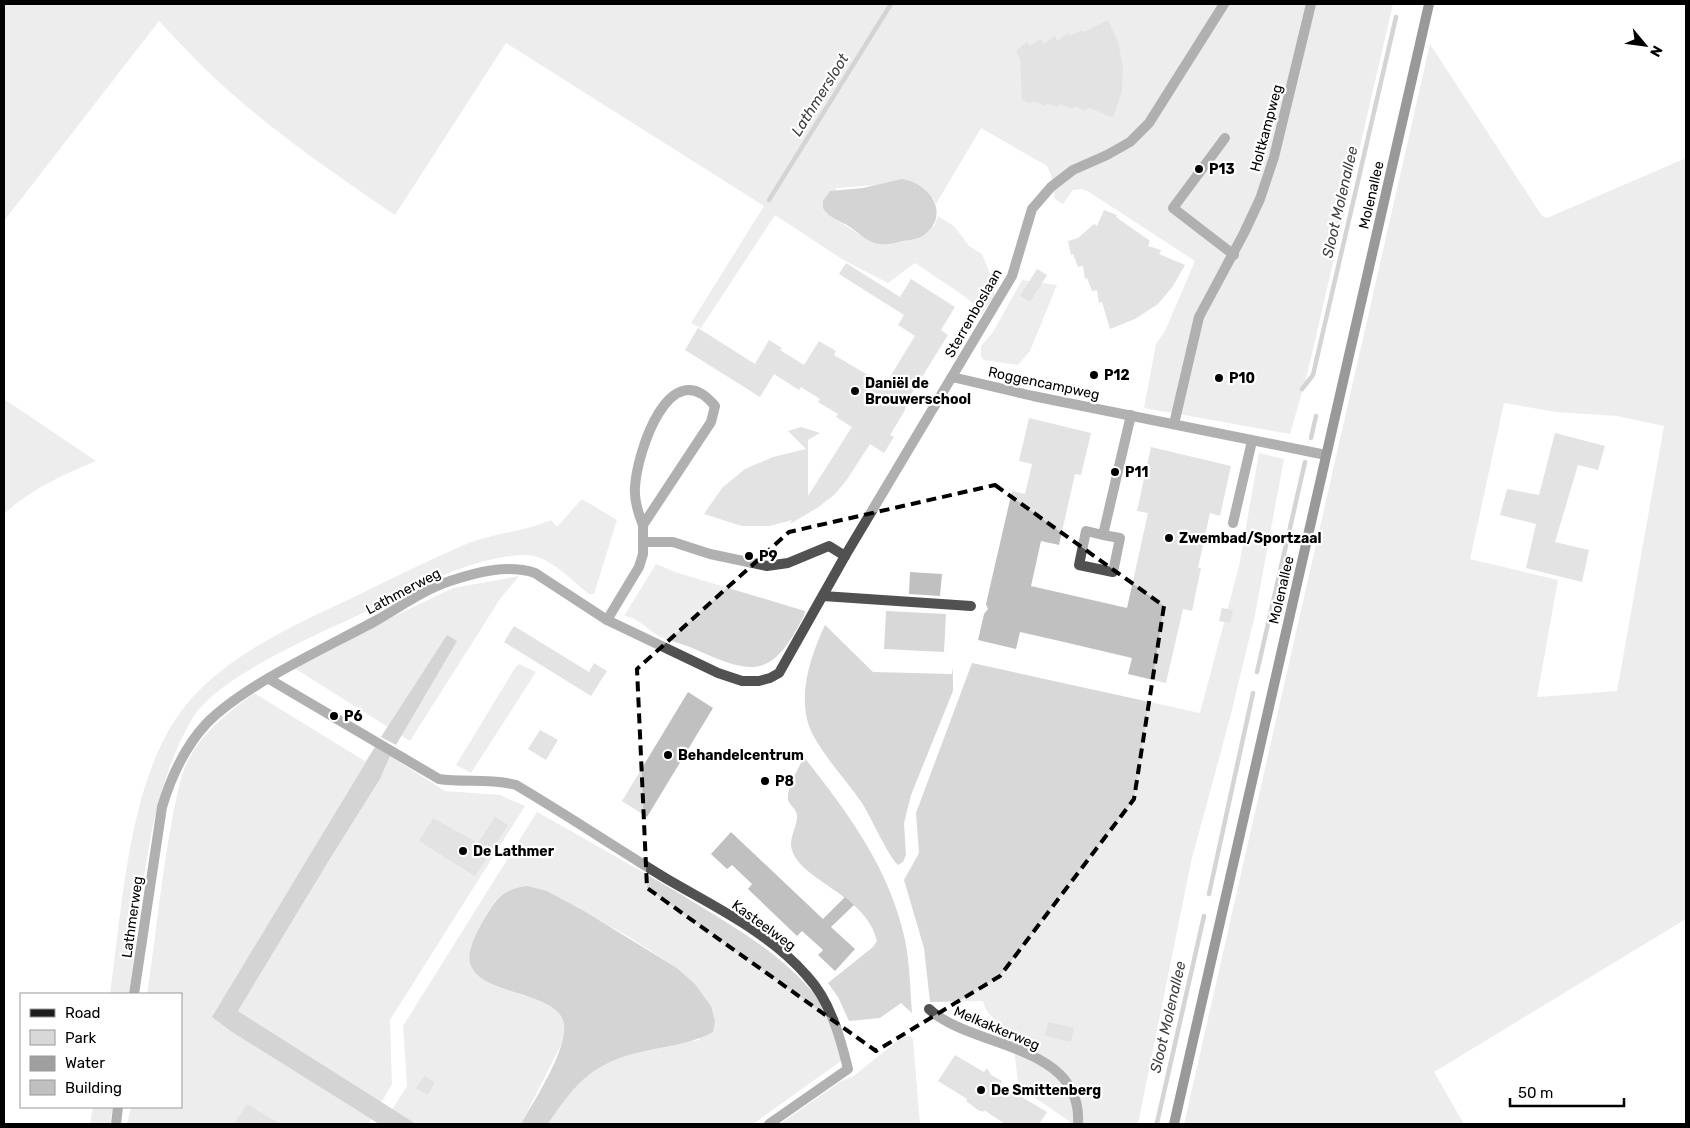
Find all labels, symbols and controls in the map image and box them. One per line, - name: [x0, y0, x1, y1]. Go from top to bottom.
- north arrow: [1620, 20, 1670, 70]
- text: N: [1646, 43, 1666, 60]
- water label: Lathmersloot: [788, 50, 853, 139]
- street label: Holtkampweg: [1247, 83, 1286, 174]
- water label: Sloot Molenallee: [1318, 144, 1362, 260]
- street label: Molenallee: [1355, 159, 1388, 231]
- place label: P13: [1209, 161, 1235, 178]
- marker: P13: [1193, 163, 1205, 175]
- street label: Sterrenboslaan: [941, 266, 1006, 361]
- street label: Roggencampweg: [987, 363, 1101, 404]
- place label: P12: [1104, 367, 1130, 384]
- marker: P12: [1088, 369, 1100, 381]
- place label: P10: [1229, 370, 1255, 387]
- marker: P10: [1213, 372, 1225, 384]
- place label: Daniël de Brouwerschool: [865, 375, 971, 408]
- marker: Daniël de Brouwerschool: [849, 385, 861, 397]
- place label: P11: [1125, 464, 1148, 481]
- marker: P11: [1109, 466, 1121, 478]
- place label: Zwembad/Sportzaal: [1179, 530, 1322, 547]
- marker: Zwembad/Sportzaal: [1163, 532, 1175, 544]
- place label: P9: [759, 548, 777, 565]
- marker: P9: [743, 550, 755, 562]
- street label: Molenallee: [1265, 554, 1298, 626]
- street label: Lathmerweg: [363, 565, 444, 618]
- place label: P6: [344, 708, 363, 725]
- marker: P6: [328, 710, 340, 722]
- place label: Behandelcentrum: [678, 747, 804, 764]
- marker: Behandelcentrum: [662, 749, 674, 761]
- place label: P8: [775, 773, 794, 790]
- marker: P8: [759, 775, 771, 787]
- place label: De Lathmer: [473, 843, 555, 860]
- marker: De Lathmer: [457, 845, 469, 857]
- street label: Lathmerweg: [118, 875, 147, 959]
- street label: Kasteelweg: [728, 896, 799, 954]
- water label: Sloot Molenallee: [1146, 959, 1190, 1075]
- legend: [20, 993, 182, 1108]
- street label: Melkakkerweg: [951, 1003, 1042, 1054]
- text: Road: [65, 1004, 101, 1022]
- text: Park: [65, 1029, 96, 1047]
- text: Water: [65, 1054, 105, 1072]
- scale bar: [1510, 1076, 1624, 1108]
- text: Building: [65, 1079, 122, 1097]
- place label: De Smittenberg: [991, 1082, 1101, 1099]
- marker: De Smittenberg: [975, 1084, 987, 1096]
- text: 50 m: [1518, 1084, 1553, 1102]

